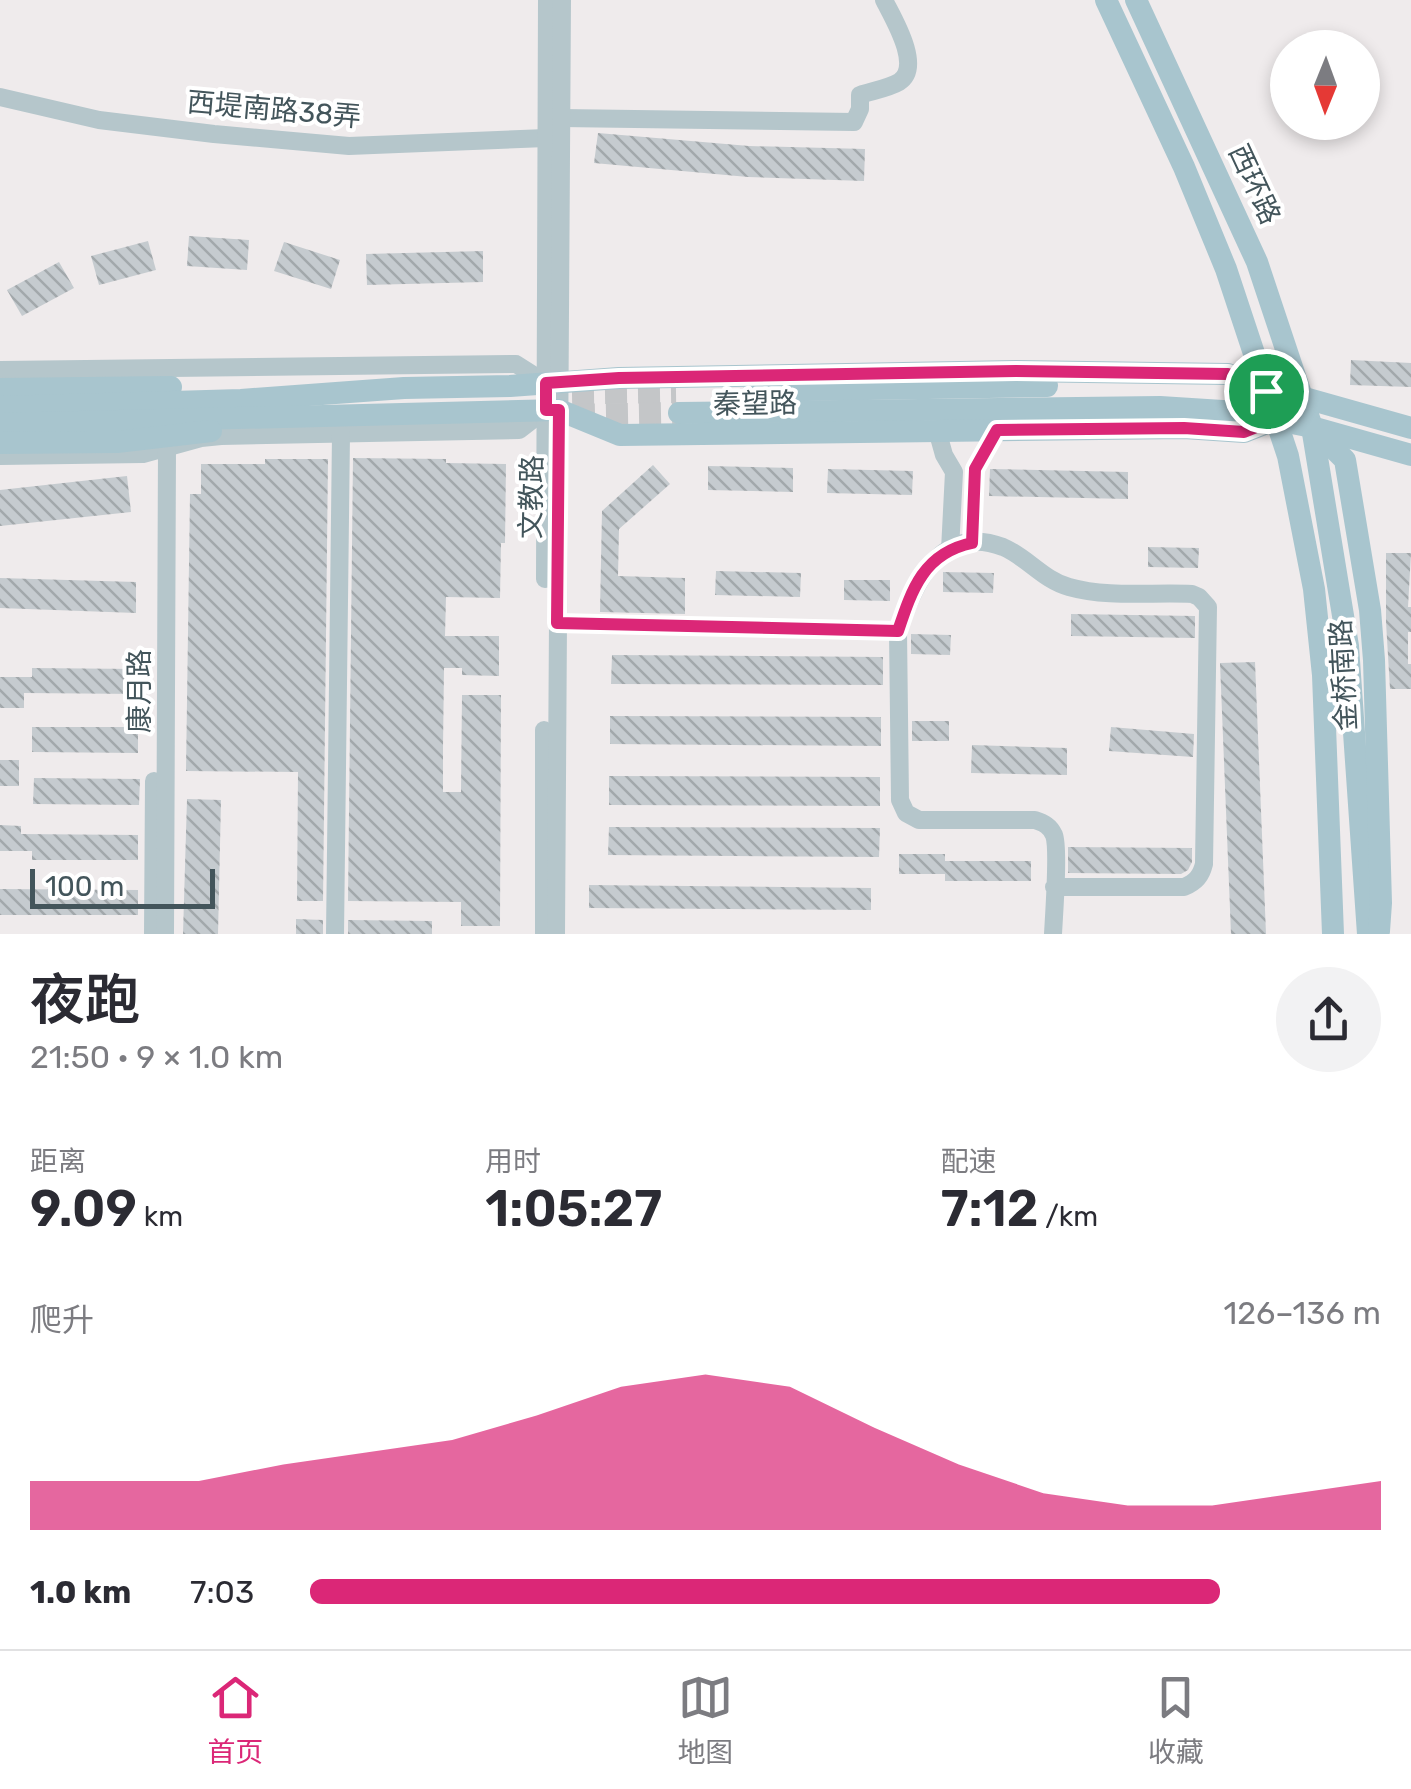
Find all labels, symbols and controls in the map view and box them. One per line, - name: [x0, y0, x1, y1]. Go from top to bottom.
- north arrow: [1270, 30, 1380, 140]
- map controls: [1270, 30, 1380, 140]
- street label: 西堤南路38弄: [186, 85, 362, 134]
- street label: 西环路: [1222, 139, 1287, 229]
- pin: [1224, 349, 1309, 434]
- icon: arrive: [1239, 364, 1294, 419]
- street label: 秦望路: [713, 386, 797, 421]
- street label: 文教路: [514, 455, 549, 539]
- street label: 金桥南路: [1324, 618, 1363, 732]
- street label: 康月路: [123, 649, 156, 733]
- scale bar: [30, 864, 215, 908]
- text: 100 m: [45, 870, 124, 903]
- button: share: [1276, 967, 1381, 1072]
- text: 夜跑: [30, 968, 140, 1033]
- text: 21:50 · 9 × 1.0 km: [30, 1038, 283, 1076]
- text: 距离: [30, 1145, 86, 1178]
- text: 用时: [485, 1145, 541, 1178]
- text: 配速: [941, 1145, 997, 1178]
- text: 9.09: [30, 1179, 137, 1239]
- text: 1:05:27: [485, 1179, 662, 1239]
- text: 7:12: [941, 1179, 1038, 1239]
- text: km: [137, 1200, 183, 1233]
- text: /km: [1038, 1200, 1098, 1233]
- text: 126–136 m: [1224, 1294, 1381, 1332]
- text: 爬升: [30, 1301, 94, 1339]
- text: 1.0 km: [30, 1573, 131, 1611]
- text: 7:03: [190, 1573, 254, 1611]
- tab: 首页: [207, 1670, 263, 1770]
- tab: 地图: [677, 1670, 734, 1770]
- tab: 收藏: [1148, 1670, 1204, 1770]

